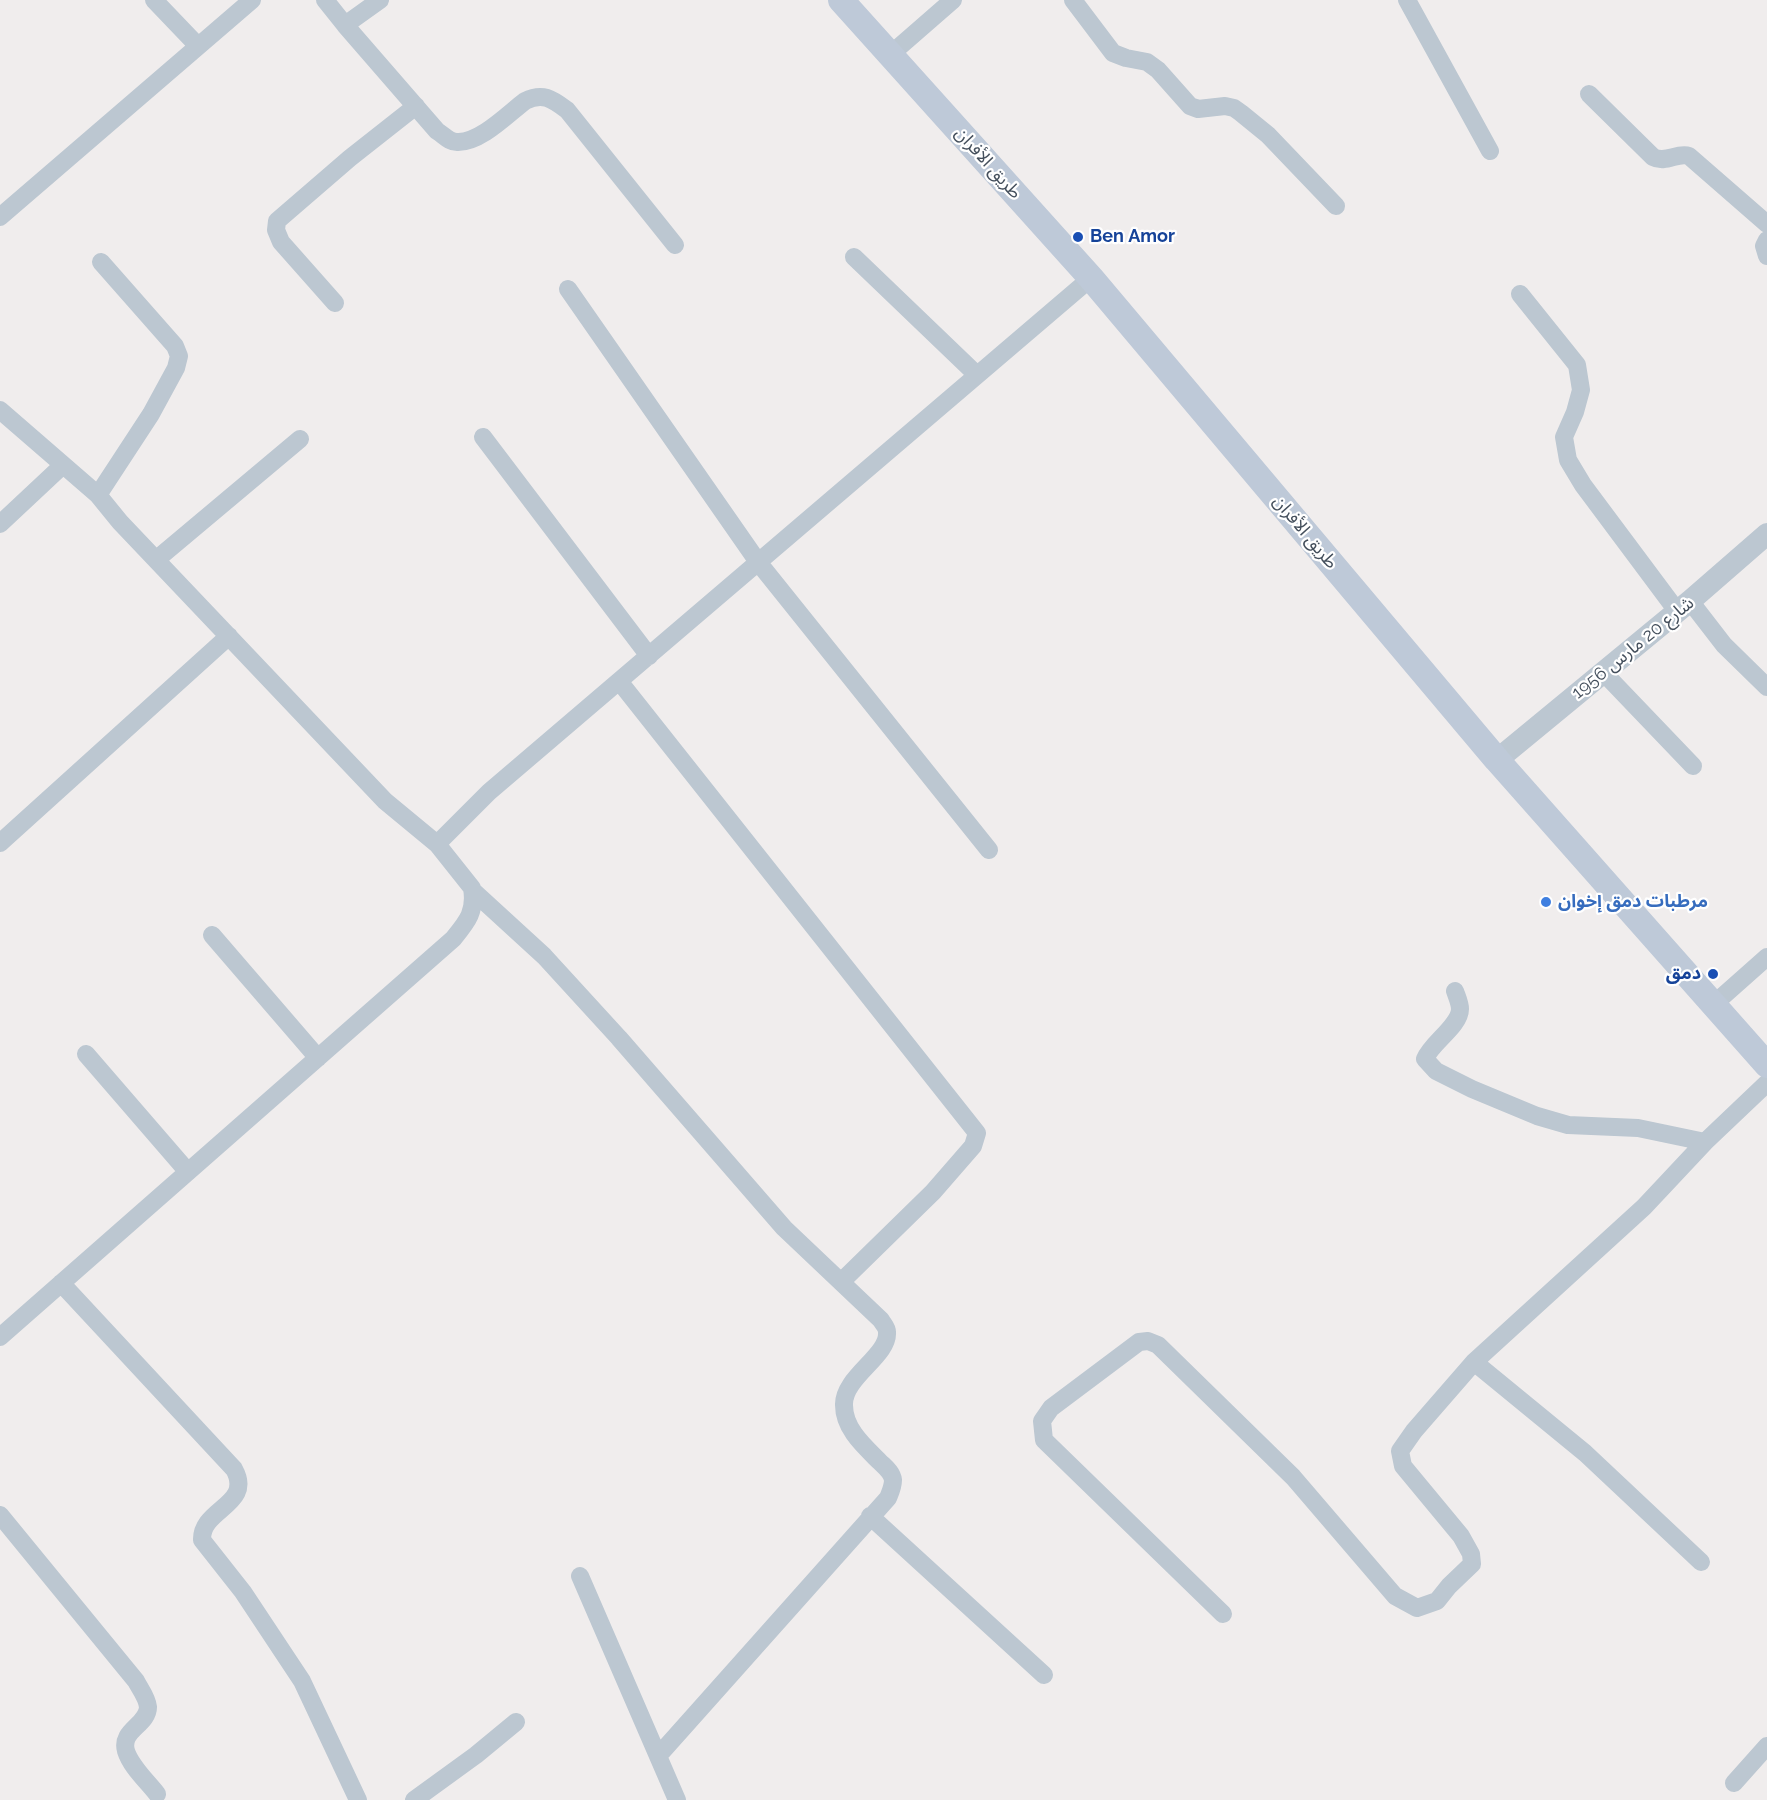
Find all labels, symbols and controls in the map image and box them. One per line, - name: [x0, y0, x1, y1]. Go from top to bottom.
- street label: طريق الأفران: [950, 123, 1026, 203]
- place label: Ben Amor: [1090, 226, 1175, 248]
- marker: Ben Amor: [1071, 230, 1085, 244]
- street label: طريق الأفران: [1268, 491, 1342, 573]
- street label: شارع 20 مارس 1956: [1568, 592, 1698, 704]
- place label: مرطبات دمق إخوان: [1558, 891, 1708, 913]
- marker: مرطبات دمق إخوان: [1539, 895, 1553, 909]
- place label: دمق: [1666, 963, 1701, 985]
- marker: دمق: [1706, 967, 1720, 981]

